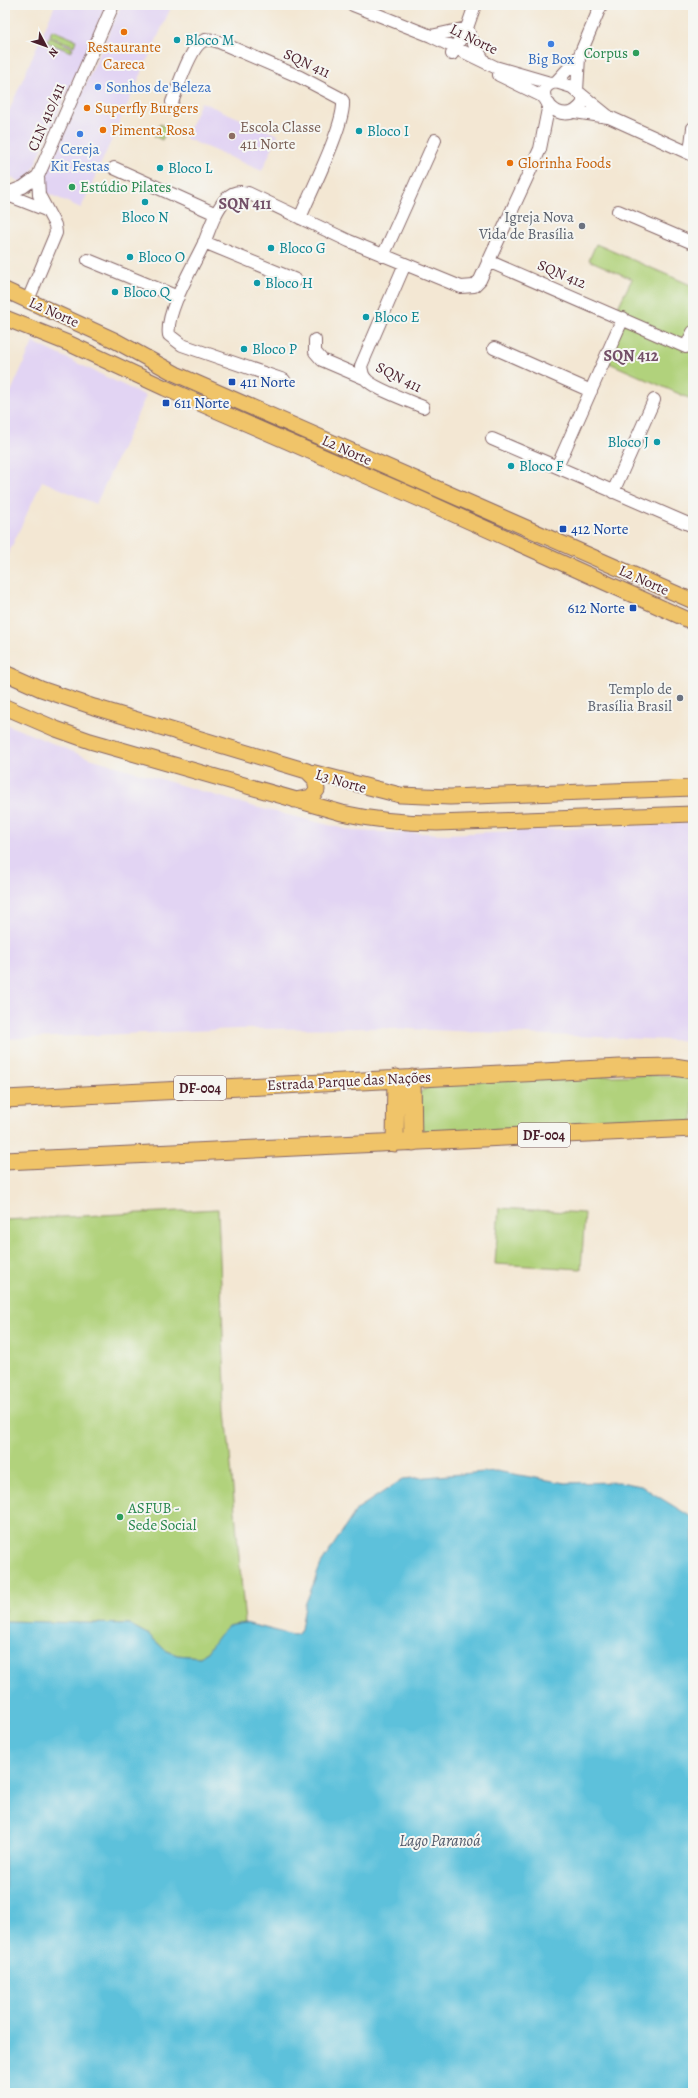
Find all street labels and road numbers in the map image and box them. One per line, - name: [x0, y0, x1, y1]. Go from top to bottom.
- street label: L1 Norte: [447, 19, 502, 59]
- street label: SQN 411: [280, 44, 334, 82]
- street label: CLN 410/411: [23, 80, 69, 154]
- street label: SQN 412: [535, 255, 589, 293]
- street label: L2 Norte: [26, 292, 83, 332]
- street label: SQN 411: [373, 357, 425, 397]
- street label: L2 Norte: [319, 430, 376, 470]
- street label: L2 Norte: [616, 560, 673, 600]
- street label: L3 Norte: [313, 764, 369, 798]
- street label: Estrada Parque das Nações: [266, 1067, 432, 1095]
- road number: DF-004: [174, 1076, 226, 1100]
- road number: DF-004: [518, 1123, 570, 1147]

